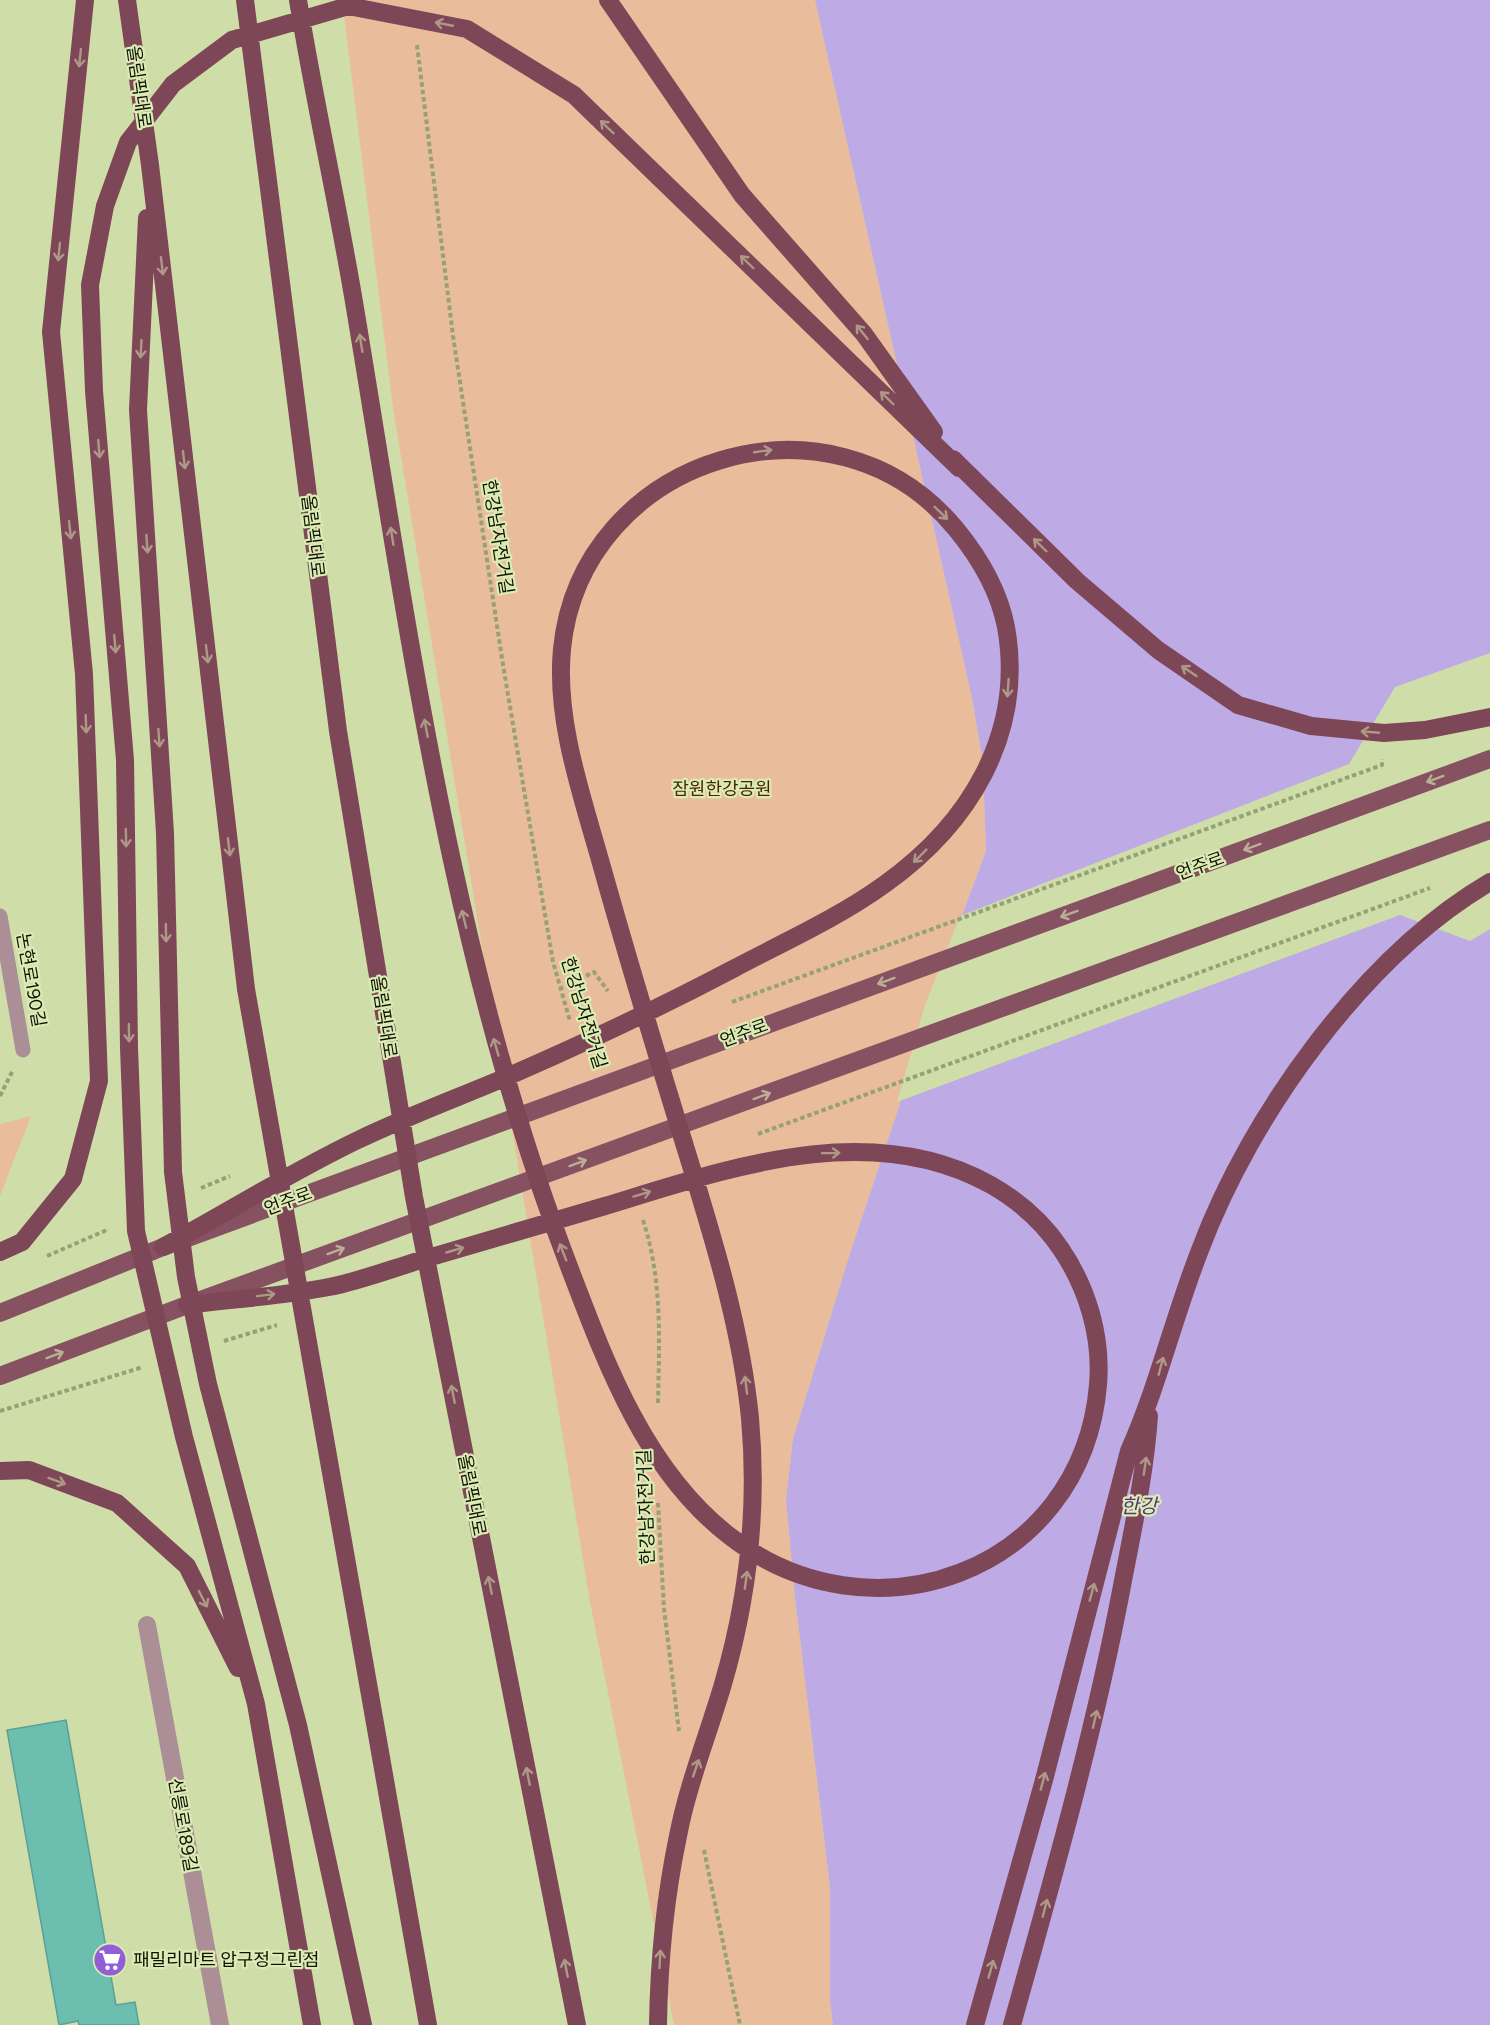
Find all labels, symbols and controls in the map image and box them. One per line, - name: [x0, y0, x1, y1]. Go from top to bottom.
- one-way arrow: [434, 18, 454, 29]
- street label: 올림픽대로: [122, 44, 156, 130]
- one-way arrow: [74, 48, 85, 68]
- one-way arrow: [599, 119, 614, 134]
- one-way arrow: [53, 242, 64, 262]
- one-way arrow: [739, 255, 754, 269]
- one-way arrow: [157, 256, 168, 276]
- one-way arrow: [855, 325, 869, 340]
- one-way arrow: [355, 334, 366, 354]
- one-way arrow: [135, 339, 146, 359]
- one-way arrow: [880, 391, 895, 405]
- one-way arrow: [94, 439, 105, 459]
- one-way arrow: [753, 446, 773, 457]
- one-way arrow: [179, 449, 190, 469]
- street label: 한강남자전거길: [478, 478, 518, 596]
- street label: 올림픽대로: [297, 494, 329, 578]
- one-way arrow: [934, 505, 949, 520]
- one-way arrow: [65, 519, 76, 539]
- one-way arrow: [386, 527, 397, 546]
- one-way arrow: [141, 533, 152, 553]
- one-way arrow: [1033, 538, 1048, 552]
- one-way arrow: [110, 633, 121, 653]
- one-way arrow: [202, 643, 213, 663]
- one-way arrow: [1181, 665, 1197, 677]
- one-way arrow: [1003, 678, 1014, 698]
- one-way arrow: [81, 713, 92, 733]
- one-way arrow: [420, 719, 431, 738]
- one-way arrow: [1360, 726, 1380, 737]
- one-way arrow: [154, 728, 165, 748]
- one-way arrow: [1426, 775, 1445, 786]
- park label: 잠원한강공원: [672, 778, 772, 800]
- one-way arrow: [121, 828, 132, 848]
- one-way arrow: [224, 837, 235, 857]
- one-way arrow: [1243, 842, 1262, 853]
- street label: 언주로: [1173, 847, 1227, 885]
- one-way arrow: [912, 849, 927, 863]
- one-way arrow: [1060, 909, 1079, 920]
- one-way arrow: [457, 910, 469, 929]
- one-way arrow: [161, 923, 172, 943]
- street label: 논현로190길: [12, 931, 50, 1029]
- street label: 한강남자전거길: [557, 954, 611, 1072]
- street label: 올림픽대로: [367, 974, 401, 1060]
- one-way arrow: [877, 977, 896, 988]
- street label: 언주로: [717, 1014, 771, 1052]
- one-way arrow: [123, 1023, 135, 1043]
- one-way arrow: [490, 1038, 501, 1057]
- one-way arrow: [752, 1090, 770, 1101]
- one-way arrow: [821, 1147, 841, 1159]
- one-way arrow: [568, 1156, 587, 1167]
- street label: 언주로: [261, 1182, 315, 1220]
- one-way arrow: [632, 1188, 651, 1199]
- one-way arrow: [557, 1243, 568, 1262]
- one-way arrow: [326, 1244, 345, 1255]
- one-way arrow: [445, 1244, 464, 1255]
- one-way arrow: [255, 1289, 275, 1300]
- one-way arrow: [45, 1349, 63, 1360]
- one-way arrow: [1156, 1357, 1167, 1376]
- one-way arrow: [740, 1376, 751, 1396]
- one-way arrow: [446, 1384, 458, 1403]
- street label: 한강남자전거길: [633, 1449, 659, 1565]
- street label: 올림픽대로: [453, 1452, 491, 1538]
- one-way arrow: [1139, 1457, 1150, 1477]
- one-way arrow: [47, 1476, 65, 1487]
- water label: 한강: [1121, 1494, 1160, 1518]
- one-way arrow: [741, 1570, 752, 1590]
- one-way arrow: [484, 1576, 495, 1595]
- one-way arrow: [1087, 1583, 1099, 1602]
- one-way arrow: [198, 1589, 210, 1607]
- one-way arrow: [1089, 1710, 1101, 1729]
- one-way arrow: [692, 1759, 703, 1778]
- one-way arrow: [522, 1767, 533, 1787]
- one-way arrow: [1038, 1772, 1049, 1791]
- street label: 선릉로189길: [164, 1776, 202, 1874]
- one-way arrow: [1040, 1899, 1051, 1918]
- supermarket icon: 패밀리마트 압구정그린점: [92, 1942, 128, 1978]
- place label: 패밀리마트 압구정그린점: [133, 1949, 320, 1971]
- one-way arrow: [655, 1949, 666, 1969]
- one-way arrow: [560, 1958, 571, 1978]
- one-way arrow: [986, 1960, 997, 1979]

